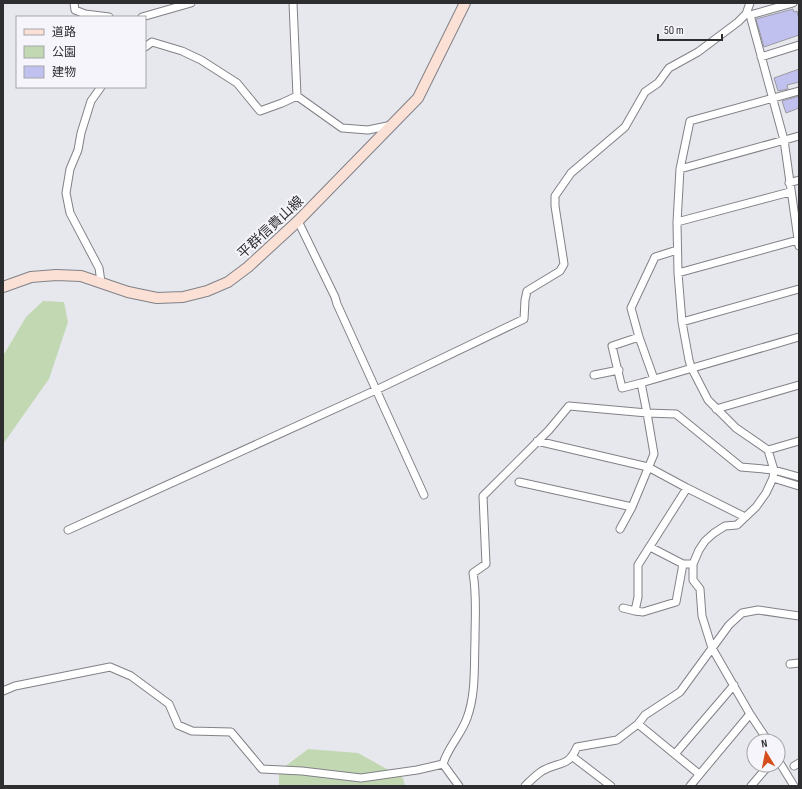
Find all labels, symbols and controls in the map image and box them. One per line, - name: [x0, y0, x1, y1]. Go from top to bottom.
- legend: [16, 16, 146, 88]
- scale bar: [658, 16, 722, 42]
- text: 50 m: [664, 23, 684, 38]
- text: 道路: [52, 25, 76, 40]
- text: 公園: [52, 45, 76, 60]
- text: 建物: [52, 65, 76, 80]
- street label: 平群信貴山線: [234, 193, 307, 262]
- north arrow: [746, 733, 786, 773]
- text: N: [760, 737, 768, 751]

